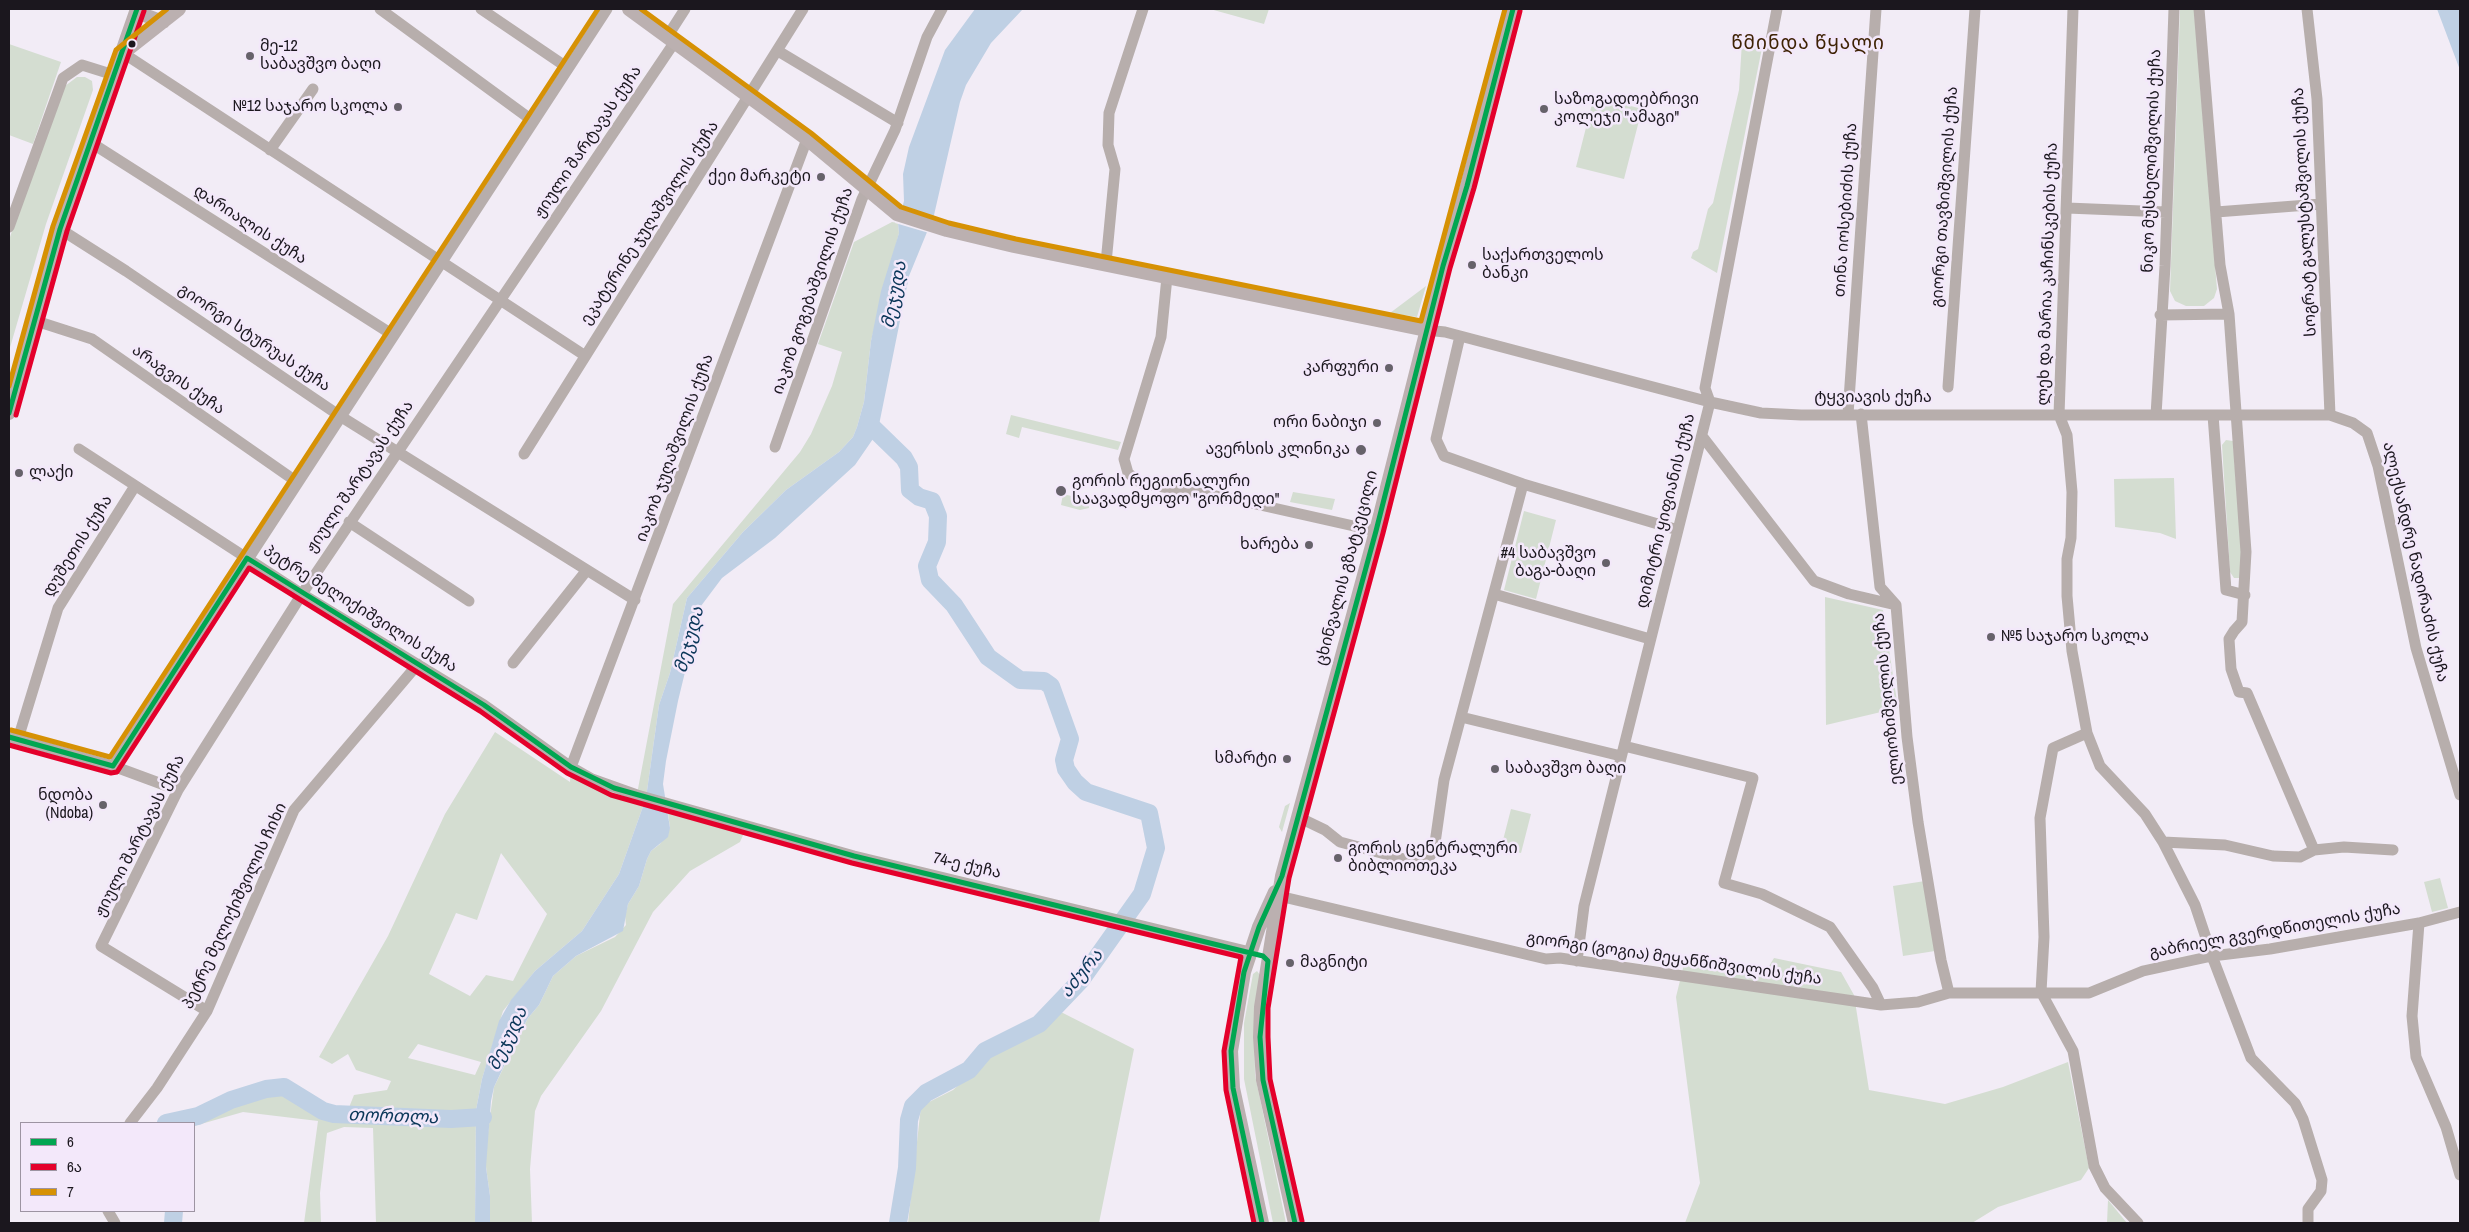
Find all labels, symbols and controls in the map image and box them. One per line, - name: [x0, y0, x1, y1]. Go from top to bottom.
- district label: წმინდა წყალი: [1730, 33, 1886, 55]
- place label: მე-12 საბავშვო ბაღი: [260, 37, 381, 75]
- unlabelled marker: [127, 39, 137, 49]
- street label: ნიკო მუსხელიშვილის ქუჩა: [2139, 49, 2165, 273]
- marker: მე-12 საბავშვო ბაღი: [244, 50, 256, 62]
- street label: ჟიული შარტავას ქუჩა: [530, 62, 646, 222]
- street label: გიორგი თავზიშვილის ქუჩა: [1928, 86, 1962, 308]
- street label: სოგრატ გალუსტაშვილის ქუჩა: [2289, 87, 2321, 337]
- place label: საზოგადოებრივი კოლეჯი "ამაგი": [1554, 90, 1699, 128]
- place label: №12 საჯარო სკოლა: [233, 97, 388, 117]
- marker: №12 საჯარო სკოლა: [392, 101, 404, 113]
- marker: საზოგადოებრივი კოლეჯი "ამაგი": [1538, 103, 1550, 115]
- street label: ეკატერინე ჯუღაშვილის ქუჩა: [577, 118, 723, 328]
- street label: თინა იოსებიძის ქუჩა: [1830, 122, 1862, 298]
- street label: ლეხ და მარია კაჩინსკების ქუჩა: [2034, 142, 2062, 406]
- place label: ქეი მარკეტი: [708, 167, 811, 187]
- marker: ქეი მარკეტი: [815, 171, 827, 183]
- street label: დარიალის ქუჩა: [190, 181, 310, 269]
- street label: იაკობ გოგებაშვილის ქუჩა: [768, 185, 858, 397]
- place label: საქართველოს ბანკი: [1482, 246, 1604, 284]
- marker: საქართველოს ბანკი: [1466, 259, 1478, 271]
- water label: მეჯუდა: [878, 260, 912, 330]
- street label: გიორგი სტურუას ქუჩა: [174, 280, 334, 396]
- street label: არაგვის ქუჩა: [128, 341, 228, 419]
- street label: იაკობ ჯუღაშვილის ქუჩა: [632, 351, 718, 545]
- place label: კარფური: [1303, 358, 1379, 378]
- marker: კარფური: [1383, 362, 1395, 374]
- street label: ტყვიავის ქუჩა: [1814, 388, 1932, 408]
- street label: ჟიული შარტავას ქუჩა: [302, 397, 418, 557]
- street label: დიმიტრი ყიფიანის ქუჩა: [1632, 412, 1700, 610]
- place label: ორი ნაბიჯი: [1273, 413, 1367, 433]
- marker: ორი ნაბიჯი: [1371, 417, 1383, 429]
- place label: ავერსის კლინიკა: [1205, 440, 1350, 460]
- street label: ალექსანდრე ნადირაძის ქუჩა: [2378, 440, 2452, 684]
- marker: ავერსის კლინიკა: [1354, 443, 1368, 457]
- place label: ლაქი: [29, 463, 73, 483]
- marker: ლაქი: [13, 467, 25, 479]
- street label: ცხინვალის გზატკეცილი: [1312, 468, 1382, 668]
- place label: გორის რეგიონალური საავადმყოფო "გორმედი": [1072, 472, 1279, 510]
- marker: გორის რეგიონალური საავადმყოფო "გორმედი": [1054, 484, 1068, 498]
- street label: დუშეთის ქუჩა: [39, 492, 117, 600]
- place label: ხარება: [1240, 535, 1299, 555]
- marker: ხარება: [1303, 539, 1315, 551]
- street label: პეტრე მელიქიშვილის ქუჩა: [259, 541, 461, 677]
- place label: #4 საბავშვო ბაგა-ბაღი: [1501, 544, 1596, 582]
- marker: #4 საბავშვო ბაგა-ბაღი: [1600, 557, 1612, 569]
- water label: მეჯუდა: [671, 604, 709, 676]
- street label: ელიოზიშვილის ქუჩა: [1869, 612, 1907, 786]
- place label: №5 საჯარო სკოლა: [2001, 627, 2149, 647]
- marker: №5 საჯარო სკოლა: [1985, 631, 1997, 643]
- place label: სმარტი: [1215, 749, 1277, 769]
- street label: ჟიული შარტავას ქუჩა: [91, 752, 189, 920]
- marker: სმარტი: [1281, 753, 1293, 765]
- place label: საბავშვო ბაღი: [1505, 759, 1626, 779]
- marker: საბავშვო ბაღი: [1489, 763, 1501, 775]
- place label: ნდობა (Ndoba): [38, 786, 93, 824]
- marker: ნდობა (Ndoba): [97, 799, 109, 811]
- street label: პეტრე მელიქიშვილის ჩიხი: [179, 800, 291, 1012]
- place label: გორის ცენტრალური ბიბლიოთეკა: [1348, 839, 1518, 877]
- street label: 74-ე ქუჩა: [931, 849, 1003, 883]
- marker: გორის ცენტრალური ბიბლიოთეკა: [1332, 852, 1344, 864]
- street label: გაბრიელ გვერდწითელის ქუჩა: [2148, 899, 2402, 963]
- street label: გიორგი (გოგია) მეყანწიშვილის ქუჩა: [1525, 929, 1823, 989]
- water label: აძურა: [1056, 945, 1108, 1003]
- place label: მაგნიტი: [1300, 953, 1368, 973]
- marker: მაგნიტი: [1284, 957, 1296, 969]
- water label: მეჯუდა: [483, 1004, 533, 1074]
- water label: თორთლა: [348, 1105, 438, 1129]
- legend: [20, 1122, 195, 1212]
- text: 6: [67, 1131, 74, 1152]
- text: 6ა: [67, 1156, 82, 1177]
- text: 7: [67, 1181, 74, 1202]

